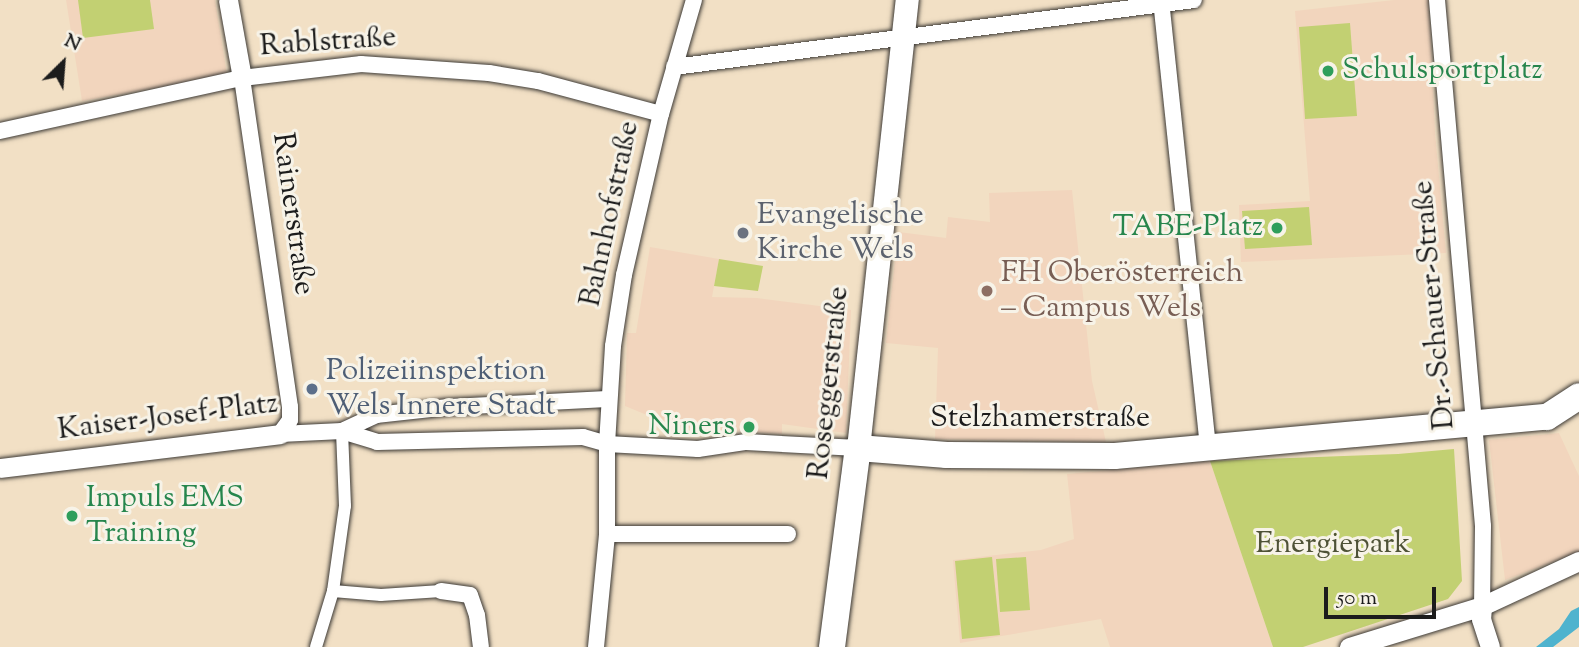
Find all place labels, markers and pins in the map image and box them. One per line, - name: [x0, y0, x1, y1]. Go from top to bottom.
- place label: Schulsportplatz: [1342, 53, 1543, 89]
- marker: Schulsportplatz: [1320, 63, 1336, 79]
- place label: Evangelische Kirche Wels: [757, 198, 924, 268]
- place label: TABE-Platz: [1113, 210, 1263, 246]
- marker: TABE-Platz: [1269, 220, 1285, 236]
- marker: Evangelische Kirche Wels: [735, 225, 751, 241]
- place label: FH Oberösterreich – Campus Wels: [1001, 256, 1243, 326]
- marker: FH Oberösterreich – Campus Wels: [979, 283, 995, 299]
- place label: Polizeiinspektion Wels Innere Stadt: [326, 354, 556, 424]
- marker: Polizeiinspektion Wels Innere Stadt: [304, 381, 320, 397]
- place label: Niners: [648, 409, 735, 445]
- marker: Niners: [741, 419, 757, 435]
- place label: Impuls EMS Training: [86, 481, 244, 552]
- marker: Impuls EMS Training: [64, 508, 80, 524]

